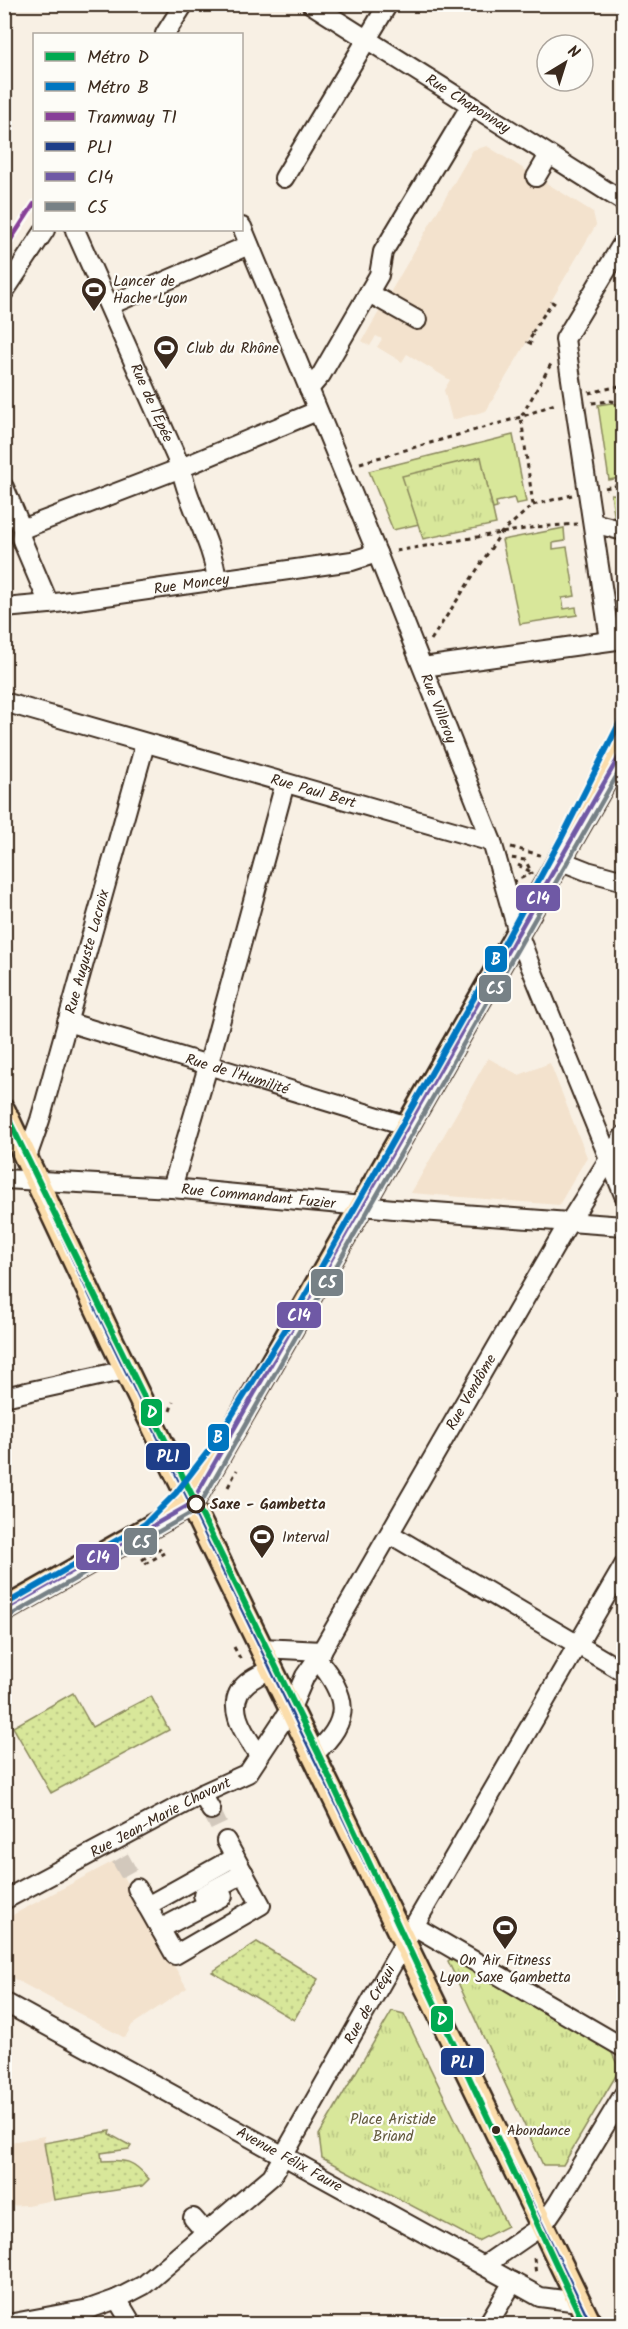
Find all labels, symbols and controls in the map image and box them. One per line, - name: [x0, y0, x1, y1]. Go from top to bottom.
- legend: [33, 33, 243, 231]
- north arrow: [535, 33, 595, 93]
- text: N: [562, 39, 585, 65]
- text: Métro D: [87, 44, 149, 73]
- street label: Rue Chaponnay: [420, 68, 516, 141]
- text: Métro B: [87, 74, 149, 103]
- text: Tramway T1: [87, 104, 177, 133]
- text: PL1: [87, 134, 112, 163]
- text: C14: [87, 164, 113, 193]
- text: C5: [87, 194, 109, 223]
- place label: Lancer de Hache Lyon: [113, 270, 188, 311]
- sports icon: Lancer de Hache Lyon: [79, 275, 109, 313]
- sports icon: Club du Rhône: [151, 333, 181, 371]
- place label: Club du Rhône: [186, 337, 279, 361]
- street label: Rue de l'Épée: [123, 360, 179, 447]
- street label: Rue Moncey: [152, 567, 232, 602]
- street label: Rue Villeroy: [413, 670, 463, 748]
- street label: Rue Paul Bert: [268, 768, 359, 815]
- line badge: C14: [515, 884, 561, 912]
- street label: Rue Auguste Lacroix: [59, 886, 117, 1017]
- text: C14: [526, 887, 550, 912]
- line badge: B: [484, 945, 508, 973]
- text: B: [491, 948, 501, 973]
- line badge: C5: [478, 974, 512, 1003]
- text: C5: [486, 977, 506, 1002]
- street label: Rue de l'Humilité: [182, 1048, 293, 1102]
- street label: Rue Commandant Fuzier: [180, 1178, 338, 1217]
- line badge: C5: [310, 1268, 344, 1297]
- text: C5: [318, 1271, 338, 1296]
- line badge: C14: [276, 1301, 322, 1329]
- text: C14: [287, 1304, 311, 1329]
- street label: Rue Vendôme: [440, 1350, 503, 1435]
- line badge: D: [140, 1398, 163, 1427]
- text: D: [147, 1401, 158, 1426]
- line badge: B: [207, 1423, 230, 1452]
- text: B: [213, 1426, 223, 1451]
- line badge: PL1: [145, 1442, 191, 1471]
- text: PL1: [157, 1445, 179, 1470]
- place label: Saxe - Gambetta: [210, 1493, 326, 1517]
- marker: Saxe - Gambetta: [187, 1495, 205, 1513]
- sports icon: Interval: [247, 1522, 277, 1560]
- place label: Interval: [282, 1526, 330, 1550]
- line badge: C5: [123, 1527, 158, 1556]
- text: C5: [132, 1531, 152, 1556]
- line badge: C14: [75, 1543, 120, 1571]
- text: C14: [86, 1546, 110, 1571]
- street label: Rue Jean-Marie Chavant: [86, 1771, 235, 1865]
- sports icon: On Air Fitness Lyon Saxe Gambetta: [490, 1913, 520, 1951]
- place label: On Air Fitness Lyon Saxe Gambetta: [439, 1949, 571, 1990]
- street label: Rue de Créqui: [338, 1960, 403, 2049]
- line badge: D: [430, 2005, 454, 2033]
- text: D: [437, 2008, 448, 2033]
- line badge: PL1: [440, 2047, 485, 2076]
- text: PL1: [451, 2051, 473, 2076]
- park label: Place Aristide Briand: [350, 2108, 436, 2149]
- place label: Abondance: [507, 2120, 571, 2142]
- street label: Avenue Félix Faure: [232, 2121, 347, 2199]
- marker: Abondance: [490, 2124, 502, 2136]

